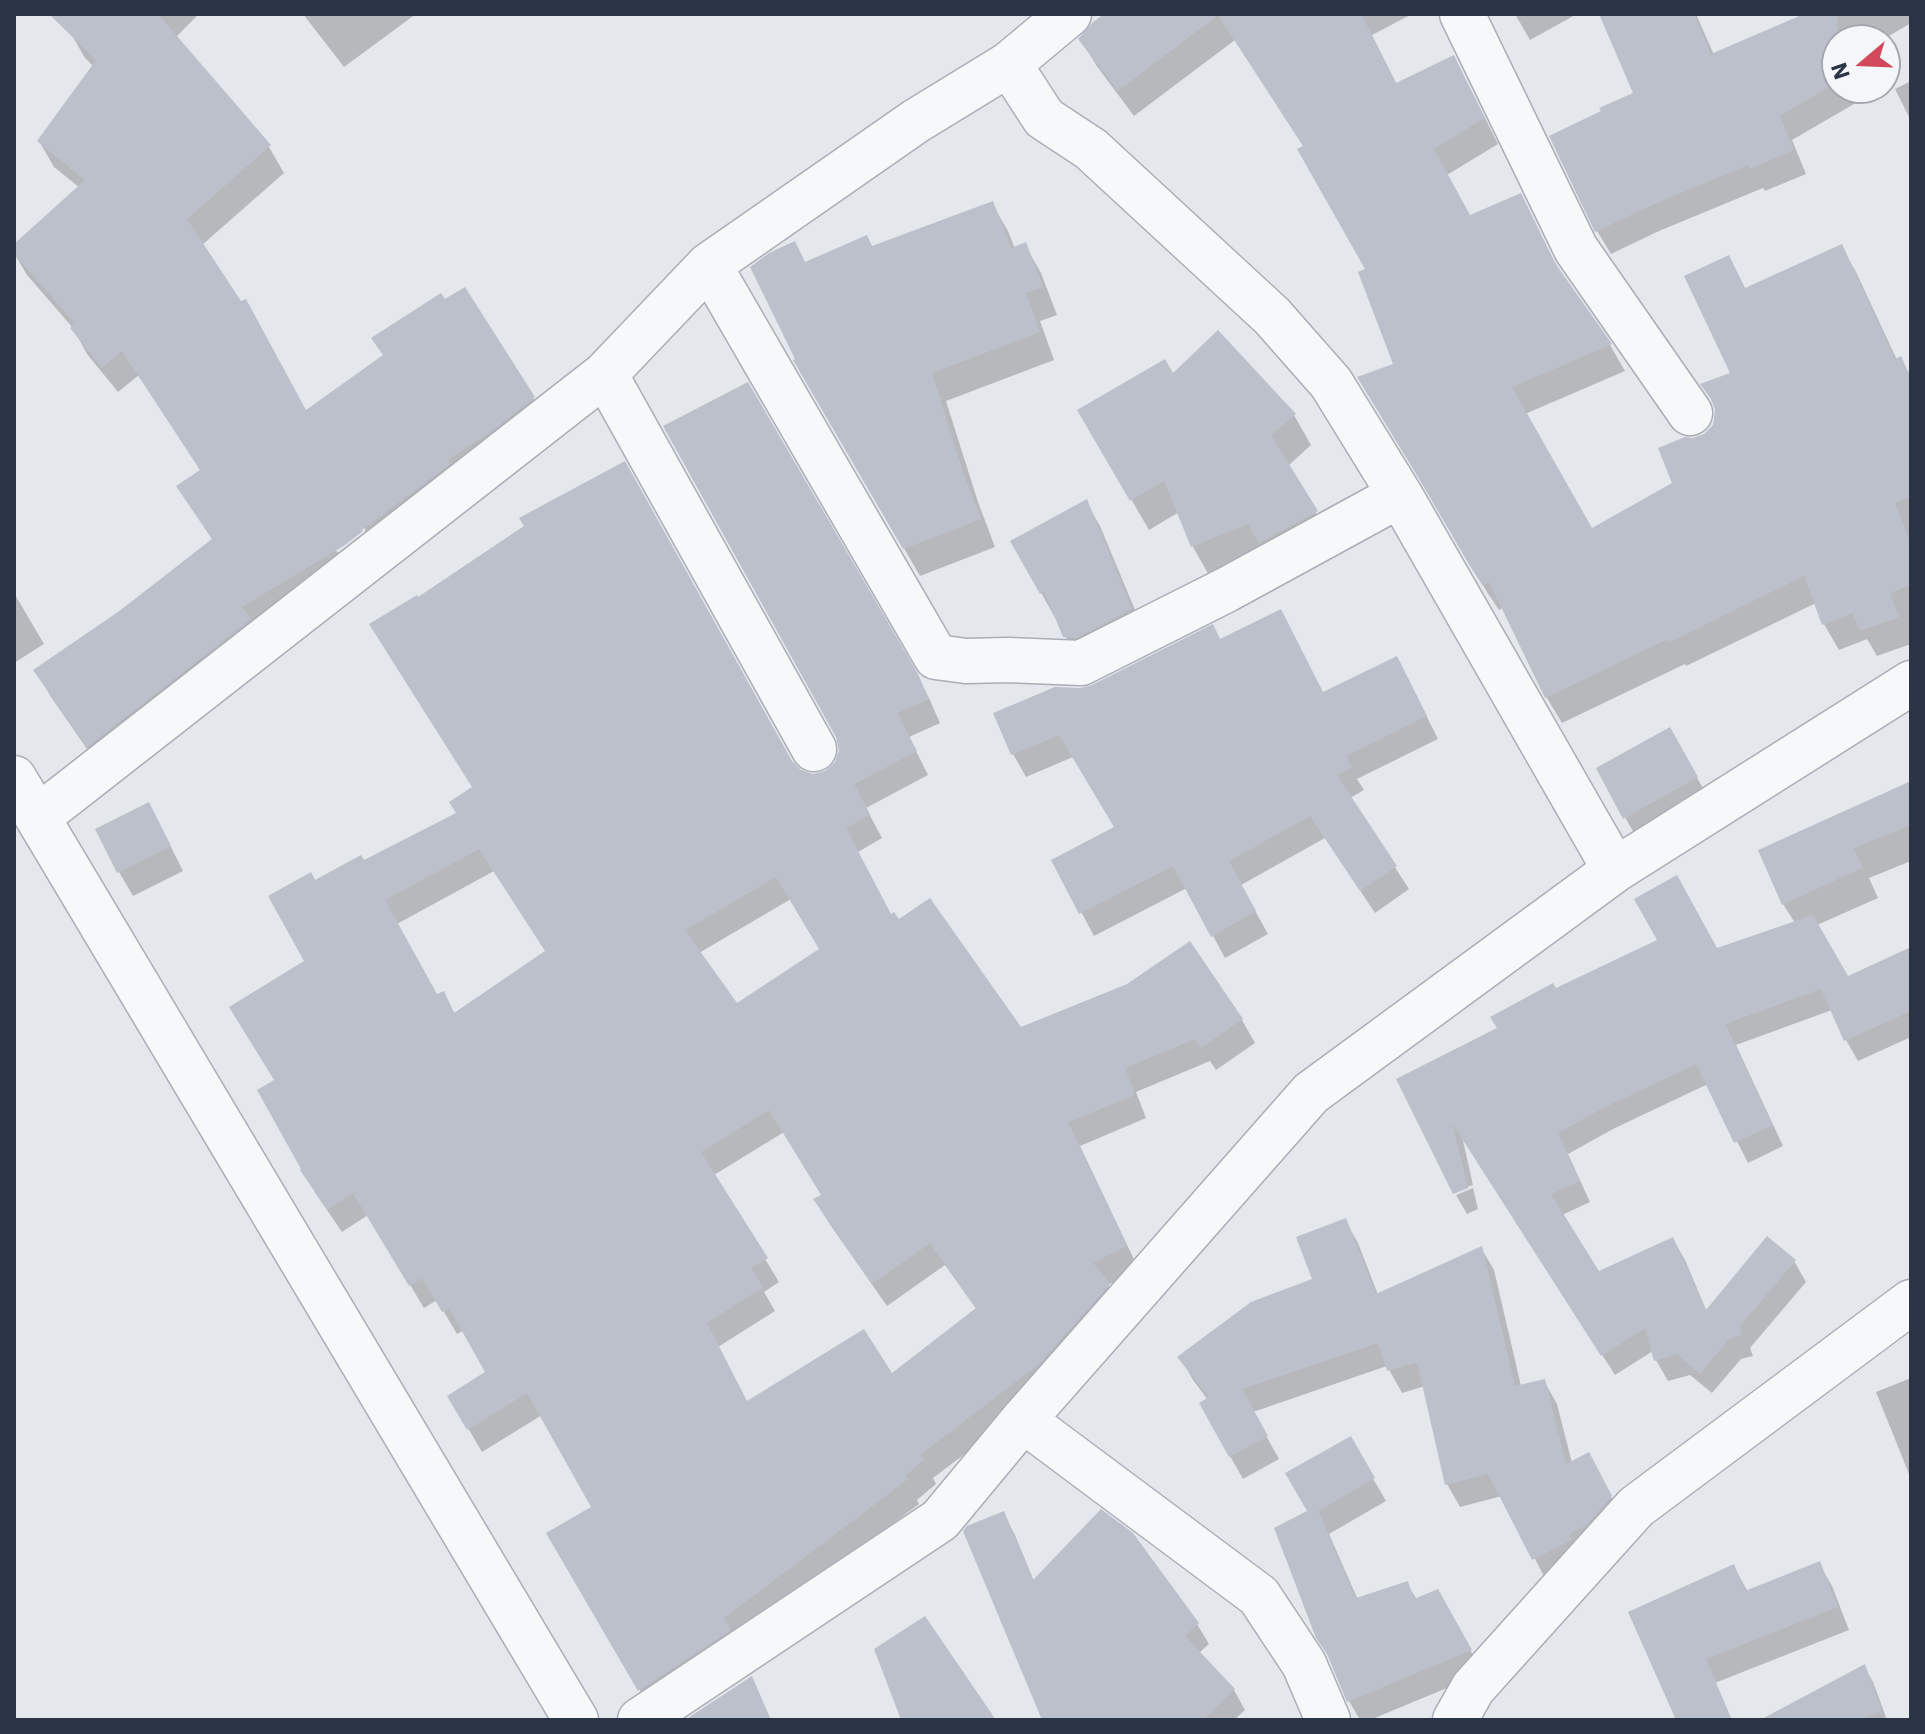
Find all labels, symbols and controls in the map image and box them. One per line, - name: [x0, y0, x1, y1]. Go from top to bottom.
- north arrow: [1821, 24, 1901, 104]
- text: N: [1823, 59, 1856, 84]

